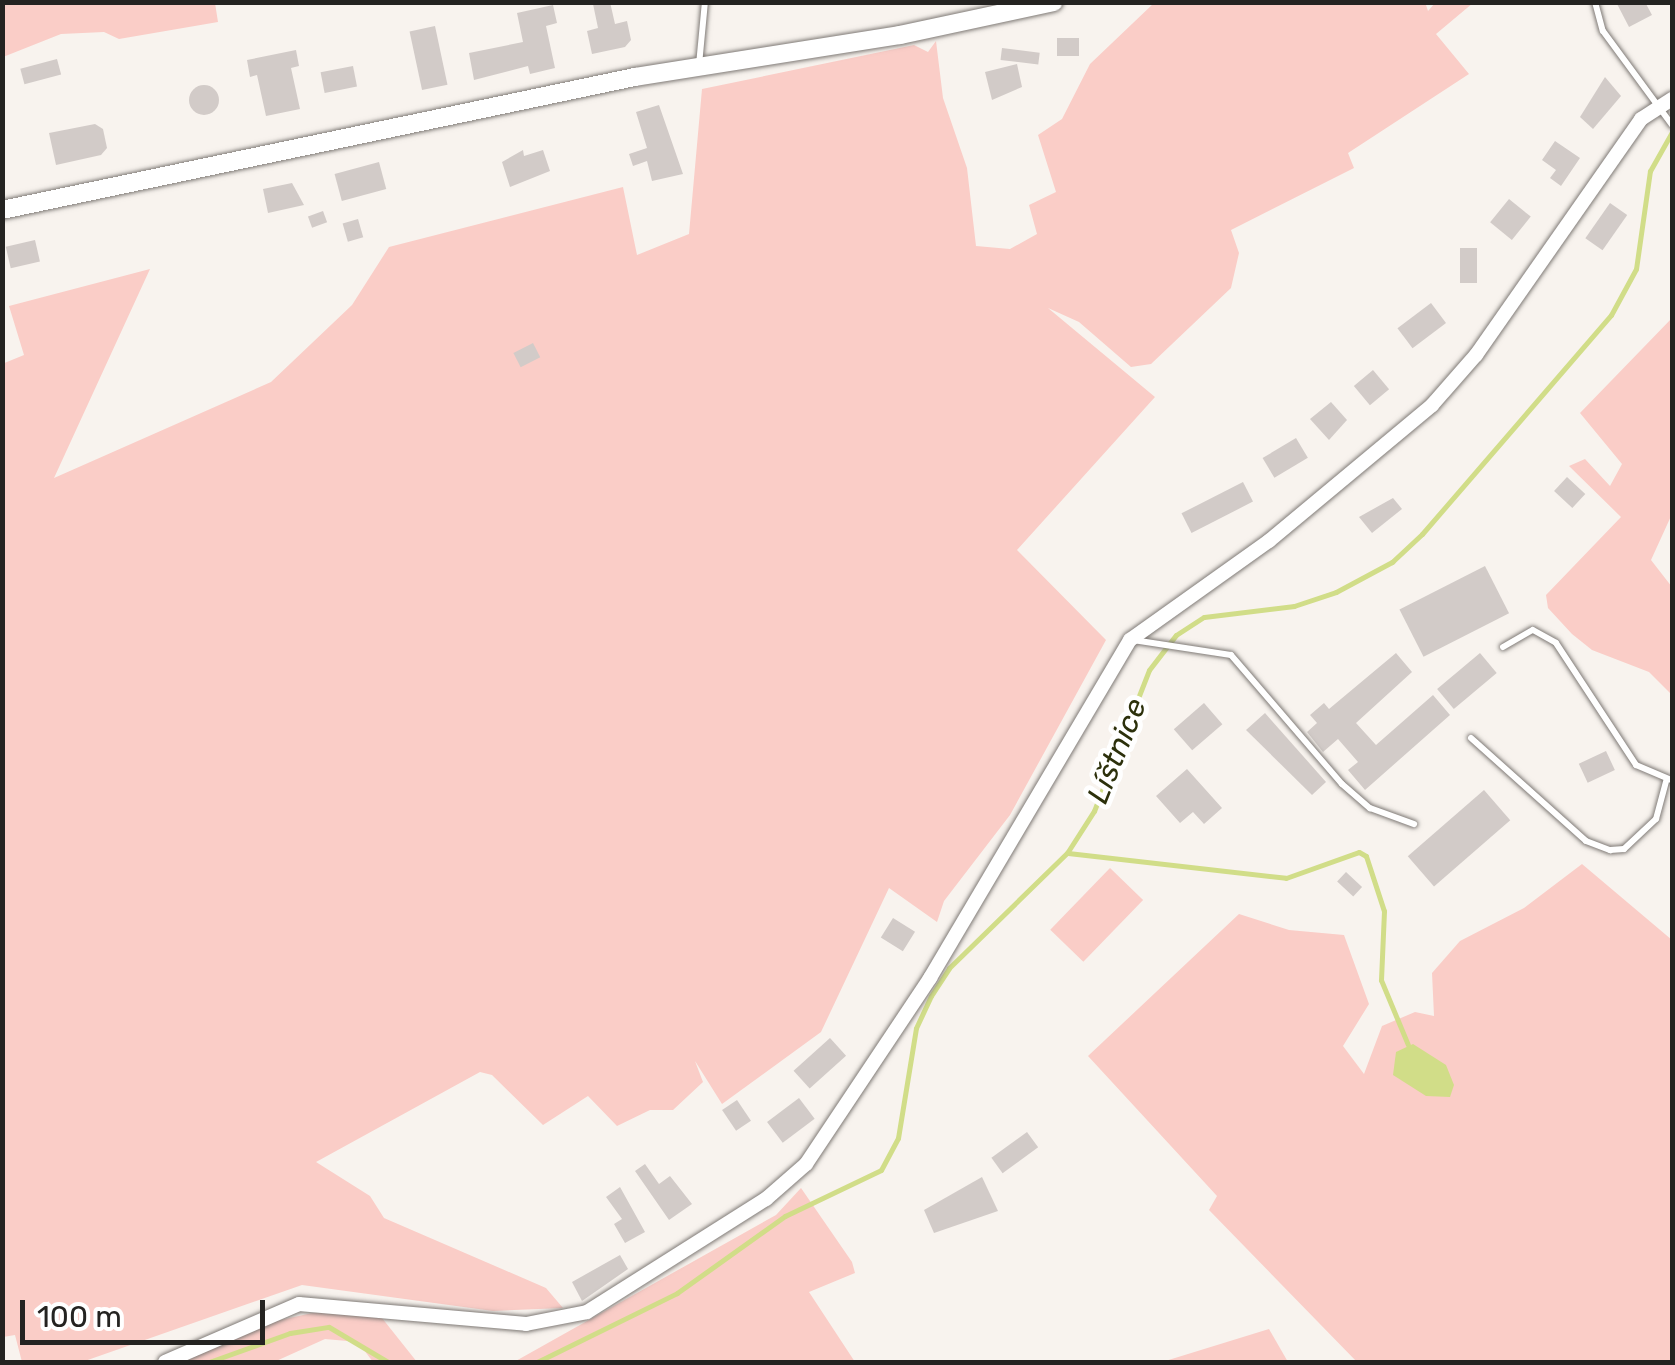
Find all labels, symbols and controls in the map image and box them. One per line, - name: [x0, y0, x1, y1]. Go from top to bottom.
- water label: Líštnice: [1080, 693, 1154, 809]
- scale bar: [25, 1280, 270, 1342]
- text: 100 m: [37, 1299, 122, 1335]

